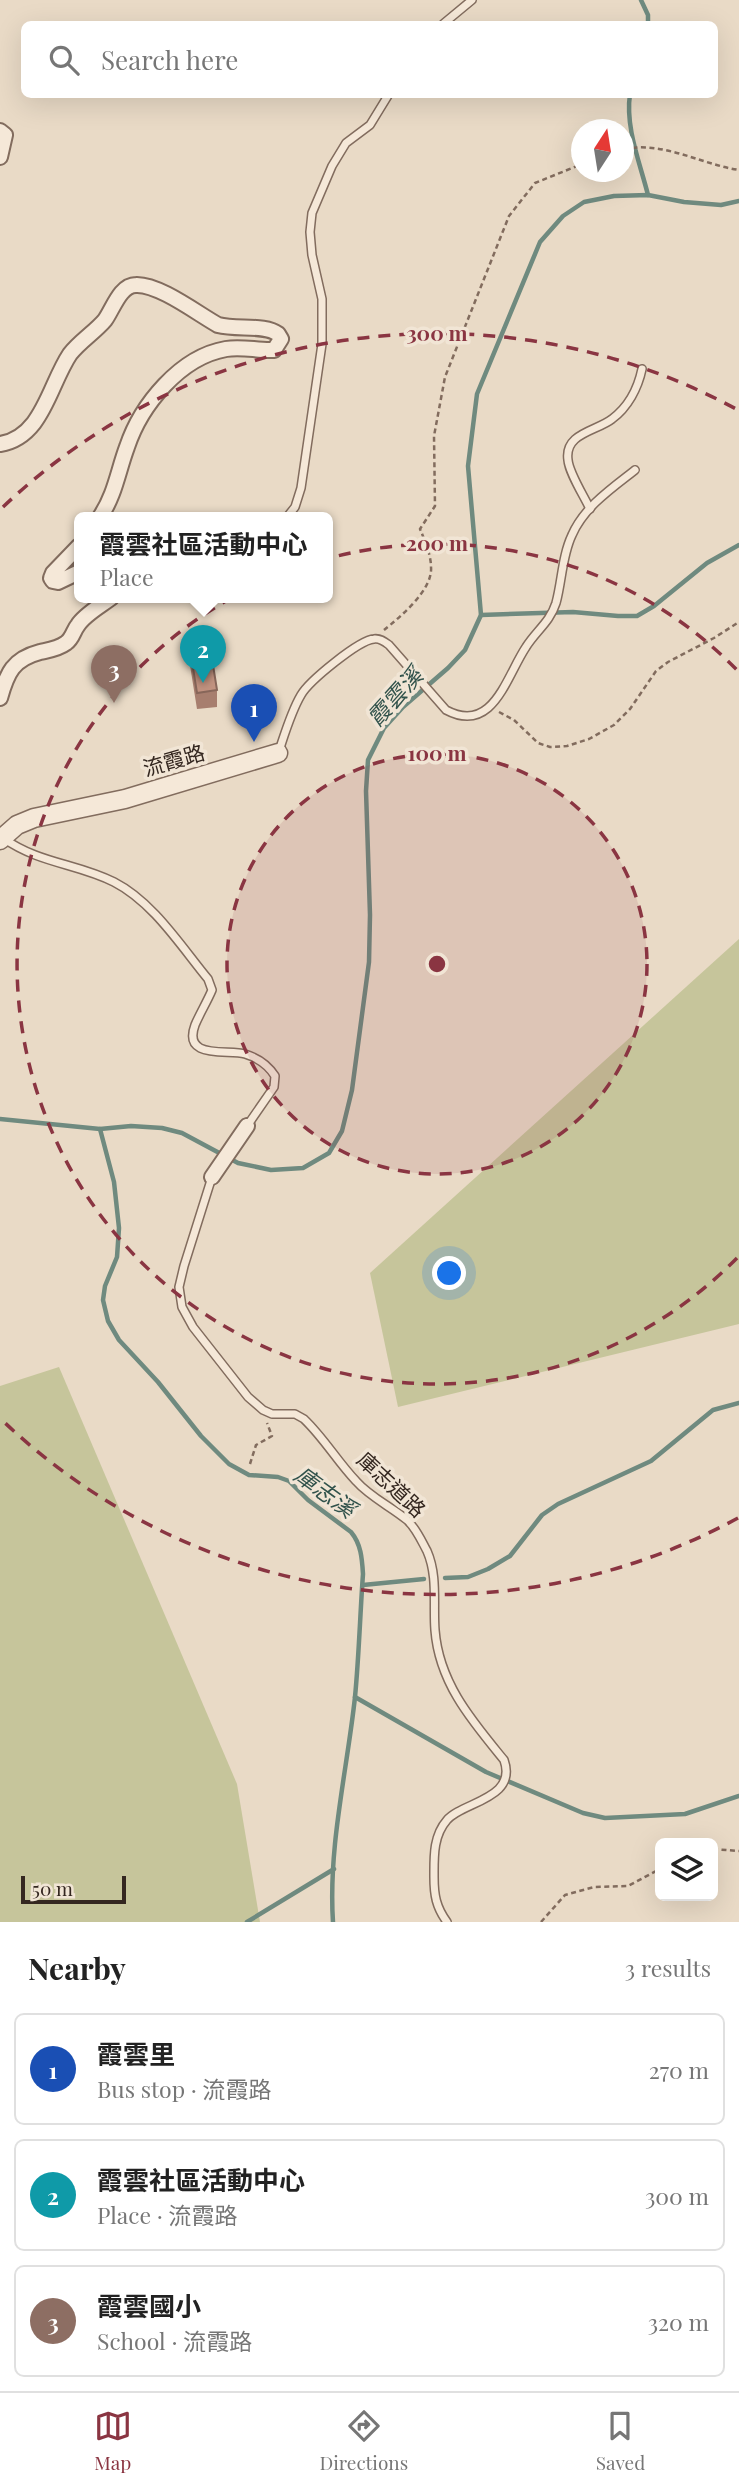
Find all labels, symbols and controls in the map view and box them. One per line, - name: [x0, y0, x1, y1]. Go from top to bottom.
- search box: [21, 21, 718, 98]
- icon: search: [45, 41, 83, 79]
- text: Search here: [101, 42, 238, 77]
- north arrow: [571, 119, 634, 182]
- text: 300 m: [406, 318, 468, 346]
- popup: [74, 512, 333, 603]
- text: 霞雲社區活動中心: [99, 526, 308, 561]
- text: 200 m: [406, 528, 468, 556]
- text: Place: [99, 561, 154, 592]
- pin: 2: [180, 625, 226, 683]
- pin: 3: [91, 645, 137, 703]
- water label: 霞雲溪: [359, 658, 430, 732]
- pin: 1: [231, 684, 277, 742]
- street label: 流霞路: [139, 737, 208, 781]
- text: 100 m: [407, 738, 467, 766]
- centre of rings: [425, 952, 449, 976]
- your location: [432, 1256, 466, 1290]
- street label: 庫志道路: [352, 1445, 433, 1522]
- water label: 庫志溪: [289, 1458, 365, 1525]
- map controls: [655, 1838, 718, 1901]
- button: layers: [655, 1838, 718, 1901]
- scale bar: [21, 1873, 126, 1905]
- text: 50 m: [32, 1875, 73, 1901]
- text: Nearby: [28, 1948, 126, 1988]
- text: 3 results: [625, 1952, 711, 1983]
- text: 霞雲里: [97, 2036, 175, 2071]
- text: 1: [49, 2054, 57, 2085]
- text: 270 m: [649, 2054, 709, 2085]
- text: Bus stop · 流霞路: [97, 2073, 272, 2104]
- text: 霞雲社區活動中心: [97, 2162, 305, 2197]
- text: 2: [47, 2180, 59, 2211]
- text: 300 m: [645, 2180, 709, 2211]
- text: Place · 流霞路: [97, 2199, 238, 2230]
- text: 霞雲國小: [97, 2288, 201, 2323]
- text: 3: [47, 2306, 59, 2337]
- text: 320 m: [648, 2306, 709, 2337]
- text: School · 流霞路: [97, 2325, 252, 2356]
- tab: Map: [94, 2407, 132, 2475]
- tab: Directions: [319, 2407, 408, 2475]
- tab: Saved: [596, 2407, 645, 2475]

